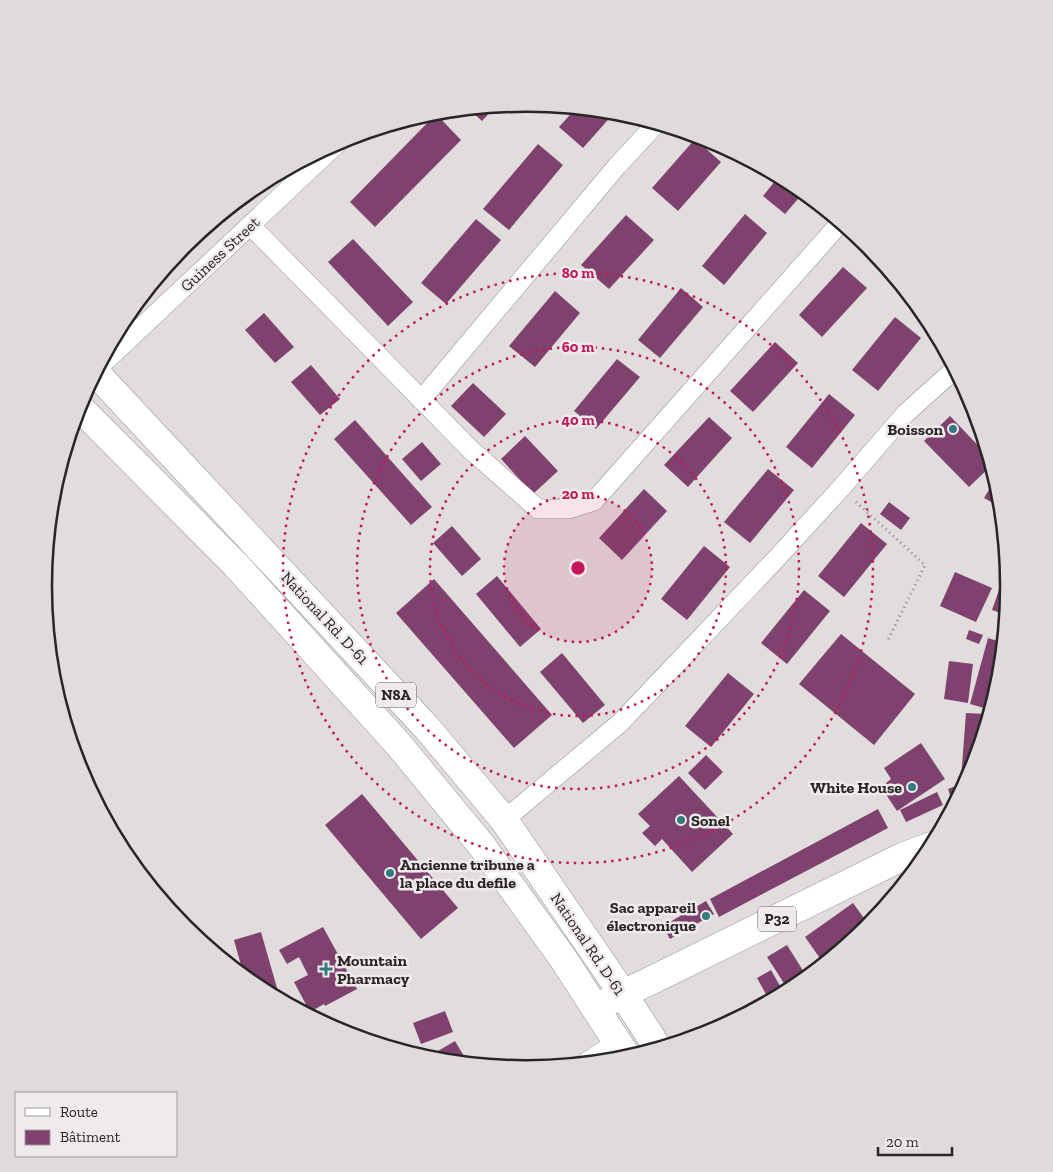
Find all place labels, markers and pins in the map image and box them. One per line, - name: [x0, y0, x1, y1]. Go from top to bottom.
- place label: Boisson: [887, 420, 944, 439]
- marker: Boisson: [947, 423, 959, 435]
- centre of rings: [569, 559, 587, 577]
- place label: White House: [810, 778, 902, 797]
- marker: White House: [906, 781, 918, 793]
- place label: Sonel: [691, 811, 730, 830]
- marker: Sonel: [675, 814, 687, 826]
- place label: Ancienne tribune a la place du defile: [400, 855, 535, 892]
- marker: Ancienne tribune a la place du defile: [384, 867, 396, 879]
- place label: Sac appareil électronique: [606, 898, 696, 935]
- marker: Sac appareil électronique: [700, 910, 712, 922]
- place label: Mountain Pharmacy: [337, 951, 410, 988]
- marker: Mountain Pharmacy: [319, 962, 333, 976]

